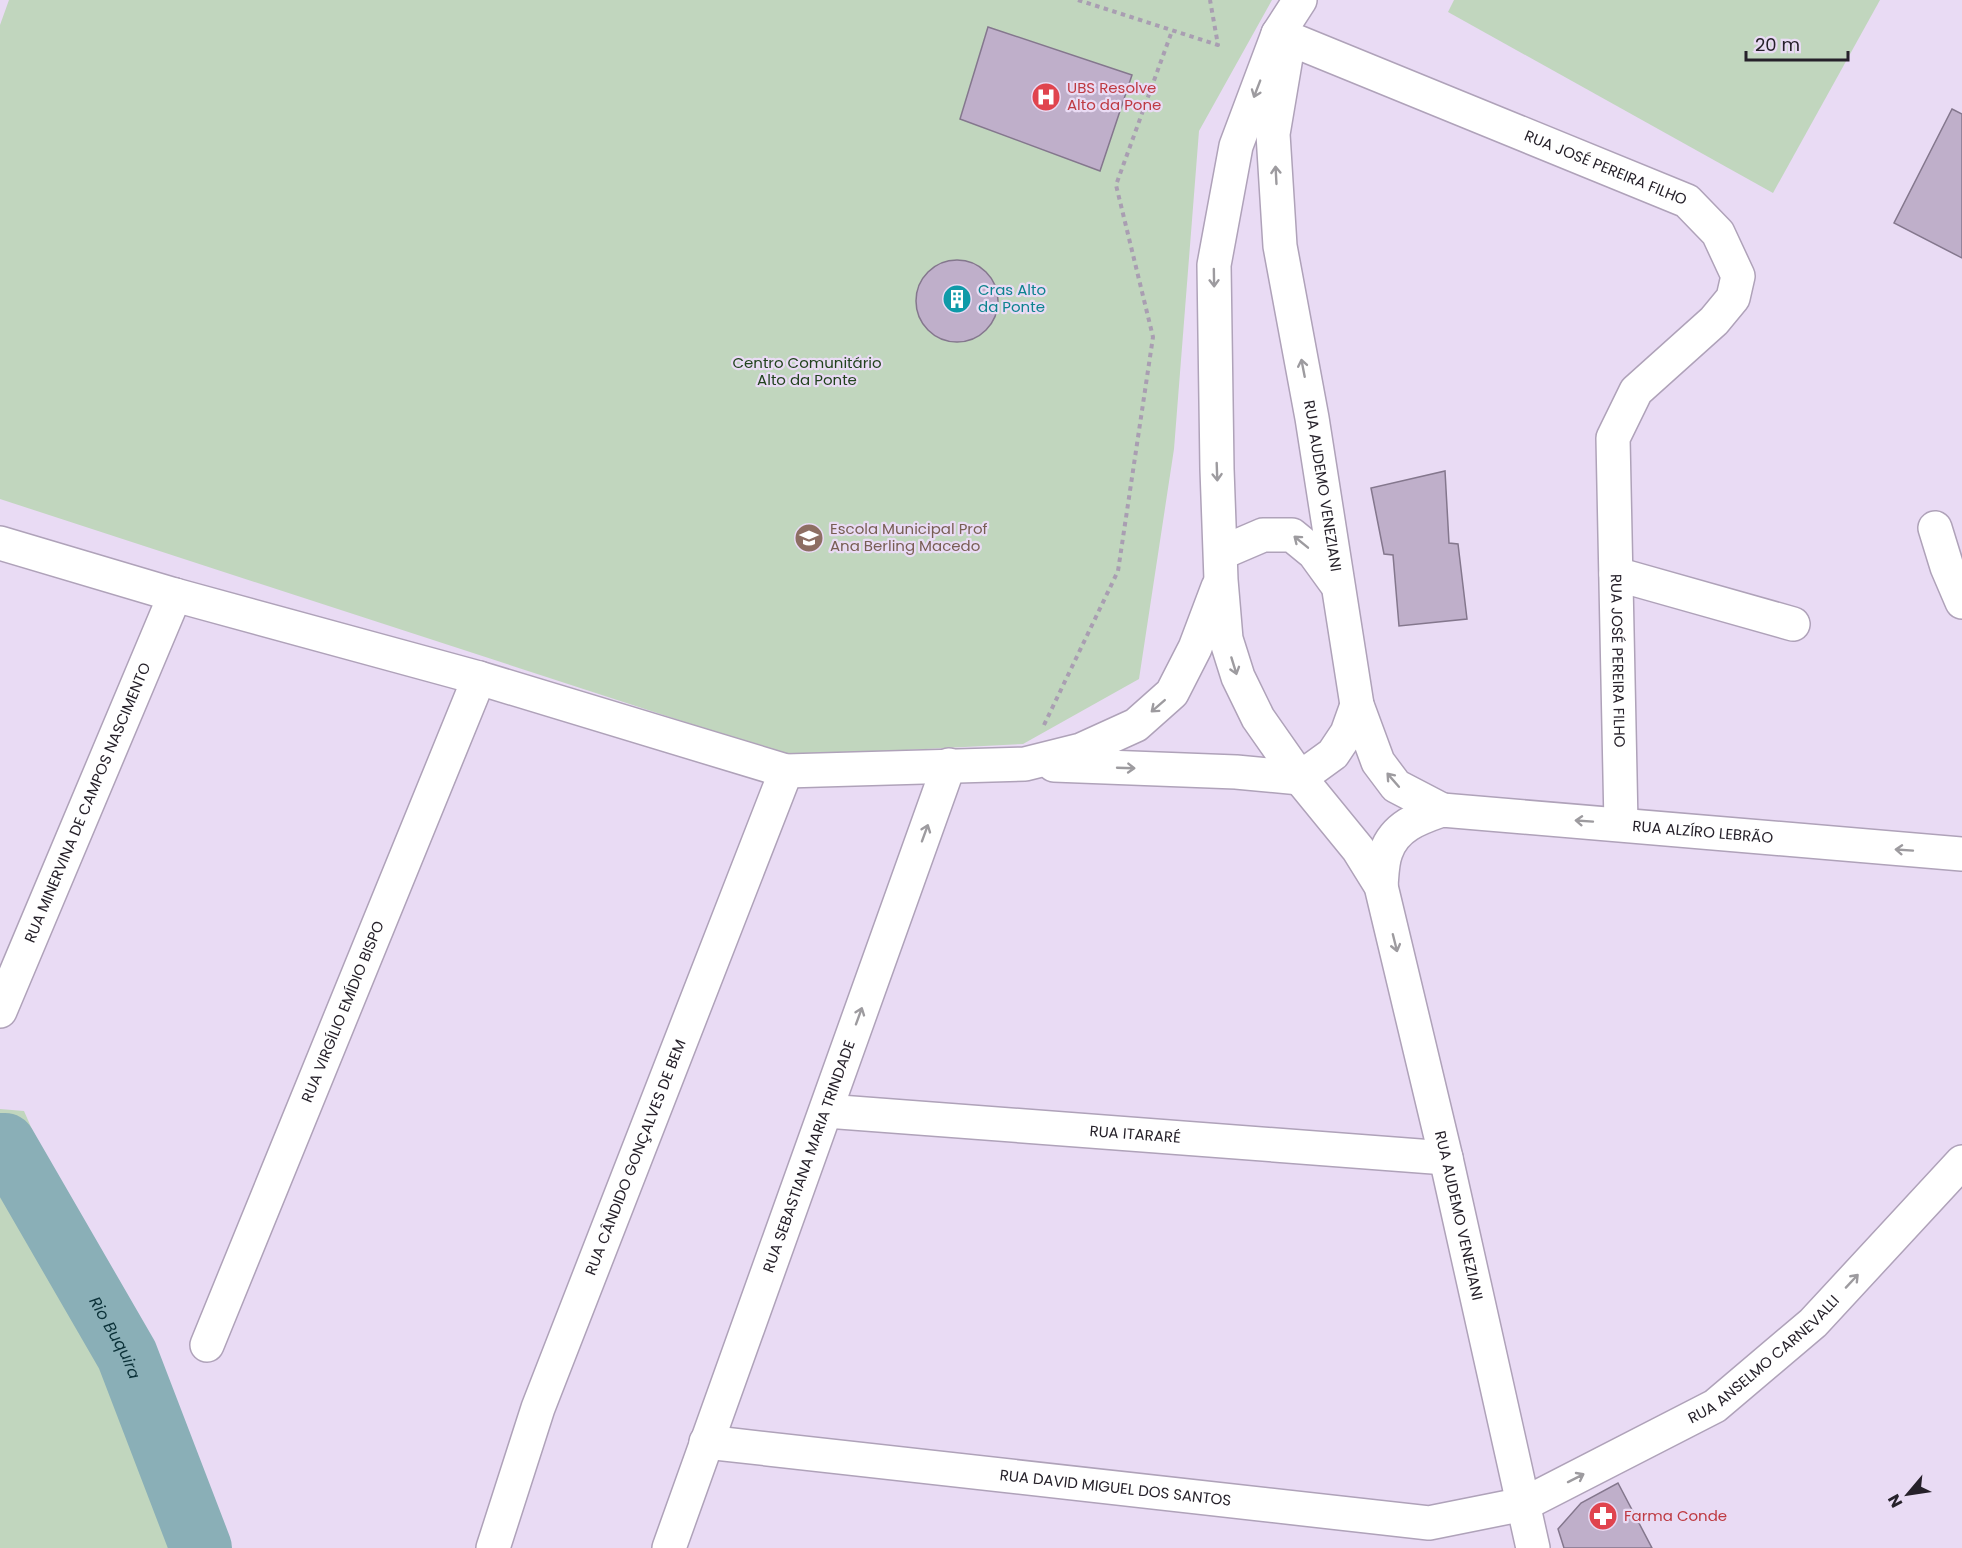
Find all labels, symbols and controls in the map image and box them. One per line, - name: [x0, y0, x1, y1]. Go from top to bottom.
- scale bar: [1746, 24, 1848, 62]
- text: 20 m: [1755, 32, 1800, 57]
- place label: UBS Resolve Alto da Pone: [1067, 77, 1161, 115]
- one-way arrow: [1251, 79, 1262, 97]
- hospital icon: UBS Resolve Alto da Pone: [1030, 81, 1062, 113]
- street label: RUA JOSÉ PEREIRA FILHO: [1521, 125, 1691, 210]
- one-way arrow: [1270, 165, 1281, 185]
- one-way arrow: [1208, 267, 1220, 287]
- place label: Cras Alto da Ponte: [978, 279, 1046, 317]
- building icon: Cras Alto da Ponte: [941, 283, 973, 315]
- park label: Centro Comunitário Alto da Ponte: [732, 352, 882, 390]
- one-way arrow: [1297, 358, 1308, 378]
- street label: RUA AUDEMO VENEZIANI: [1299, 398, 1347, 573]
- one-way arrow: [1212, 462, 1223, 482]
- place label: Escola Municipal Prof Ana Berling Macedo: [830, 518, 988, 556]
- school or university icon: Escola Municipal Prof Ana Berling Macedo: [793, 522, 825, 554]
- one-way arrow: [1293, 535, 1309, 548]
- street label: RUA JOSÉ PEREIRA FILHO: [1606, 574, 1630, 748]
- one-way arrow: [1230, 656, 1241, 675]
- street label: RUA MINERVINA DE CAMPOS NASCIMENTO: [19, 659, 155, 946]
- one-way arrow: [1150, 699, 1166, 712]
- one-way arrow: [1115, 762, 1135, 773]
- one-way arrow: [1386, 773, 1400, 788]
- one-way arrow: [1575, 815, 1594, 826]
- street label: RUA ALZÍRO LEBRÃO: [1632, 815, 1774, 848]
- one-way arrow: [920, 824, 931, 843]
- one-way arrow: [1894, 845, 1914, 856]
- street label: RUA VIRGÍLIO EMÍDIO BISPO: [296, 917, 389, 1105]
- one-way arrow: [1389, 933, 1401, 952]
- one-way arrow: [855, 1008, 866, 1026]
- street label: RUA CÂNDIDO GONÇALVES DE BEM: [580, 1036, 691, 1278]
- street label: RUA SEBASTIANA MARIA TRINDADE: [757, 1037, 860, 1275]
- street label: RUA ITARARÉ: [1089, 1120, 1182, 1148]
- street label: RUA AUDEMO VENEZIANI: [1430, 1129, 1488, 1302]
- one-way arrow: [1844, 1274, 1859, 1289]
- street label: RUA ANSELMO CARNEVALLI: [1684, 1290, 1844, 1428]
- water label: Rio Buquira: [84, 1292, 146, 1382]
- street label: RUA DAVID MIGUEL DOS SANTOS: [999, 1464, 1232, 1511]
- north arrow: [1878, 1464, 1938, 1524]
- one-way arrow: [1566, 1471, 1584, 1483]
- text: N: [1882, 1490, 1908, 1512]
- pharmacy icon: Farma Conde: [1587, 1500, 1619, 1532]
- place label: Farma Conde: [1624, 1505, 1727, 1526]

